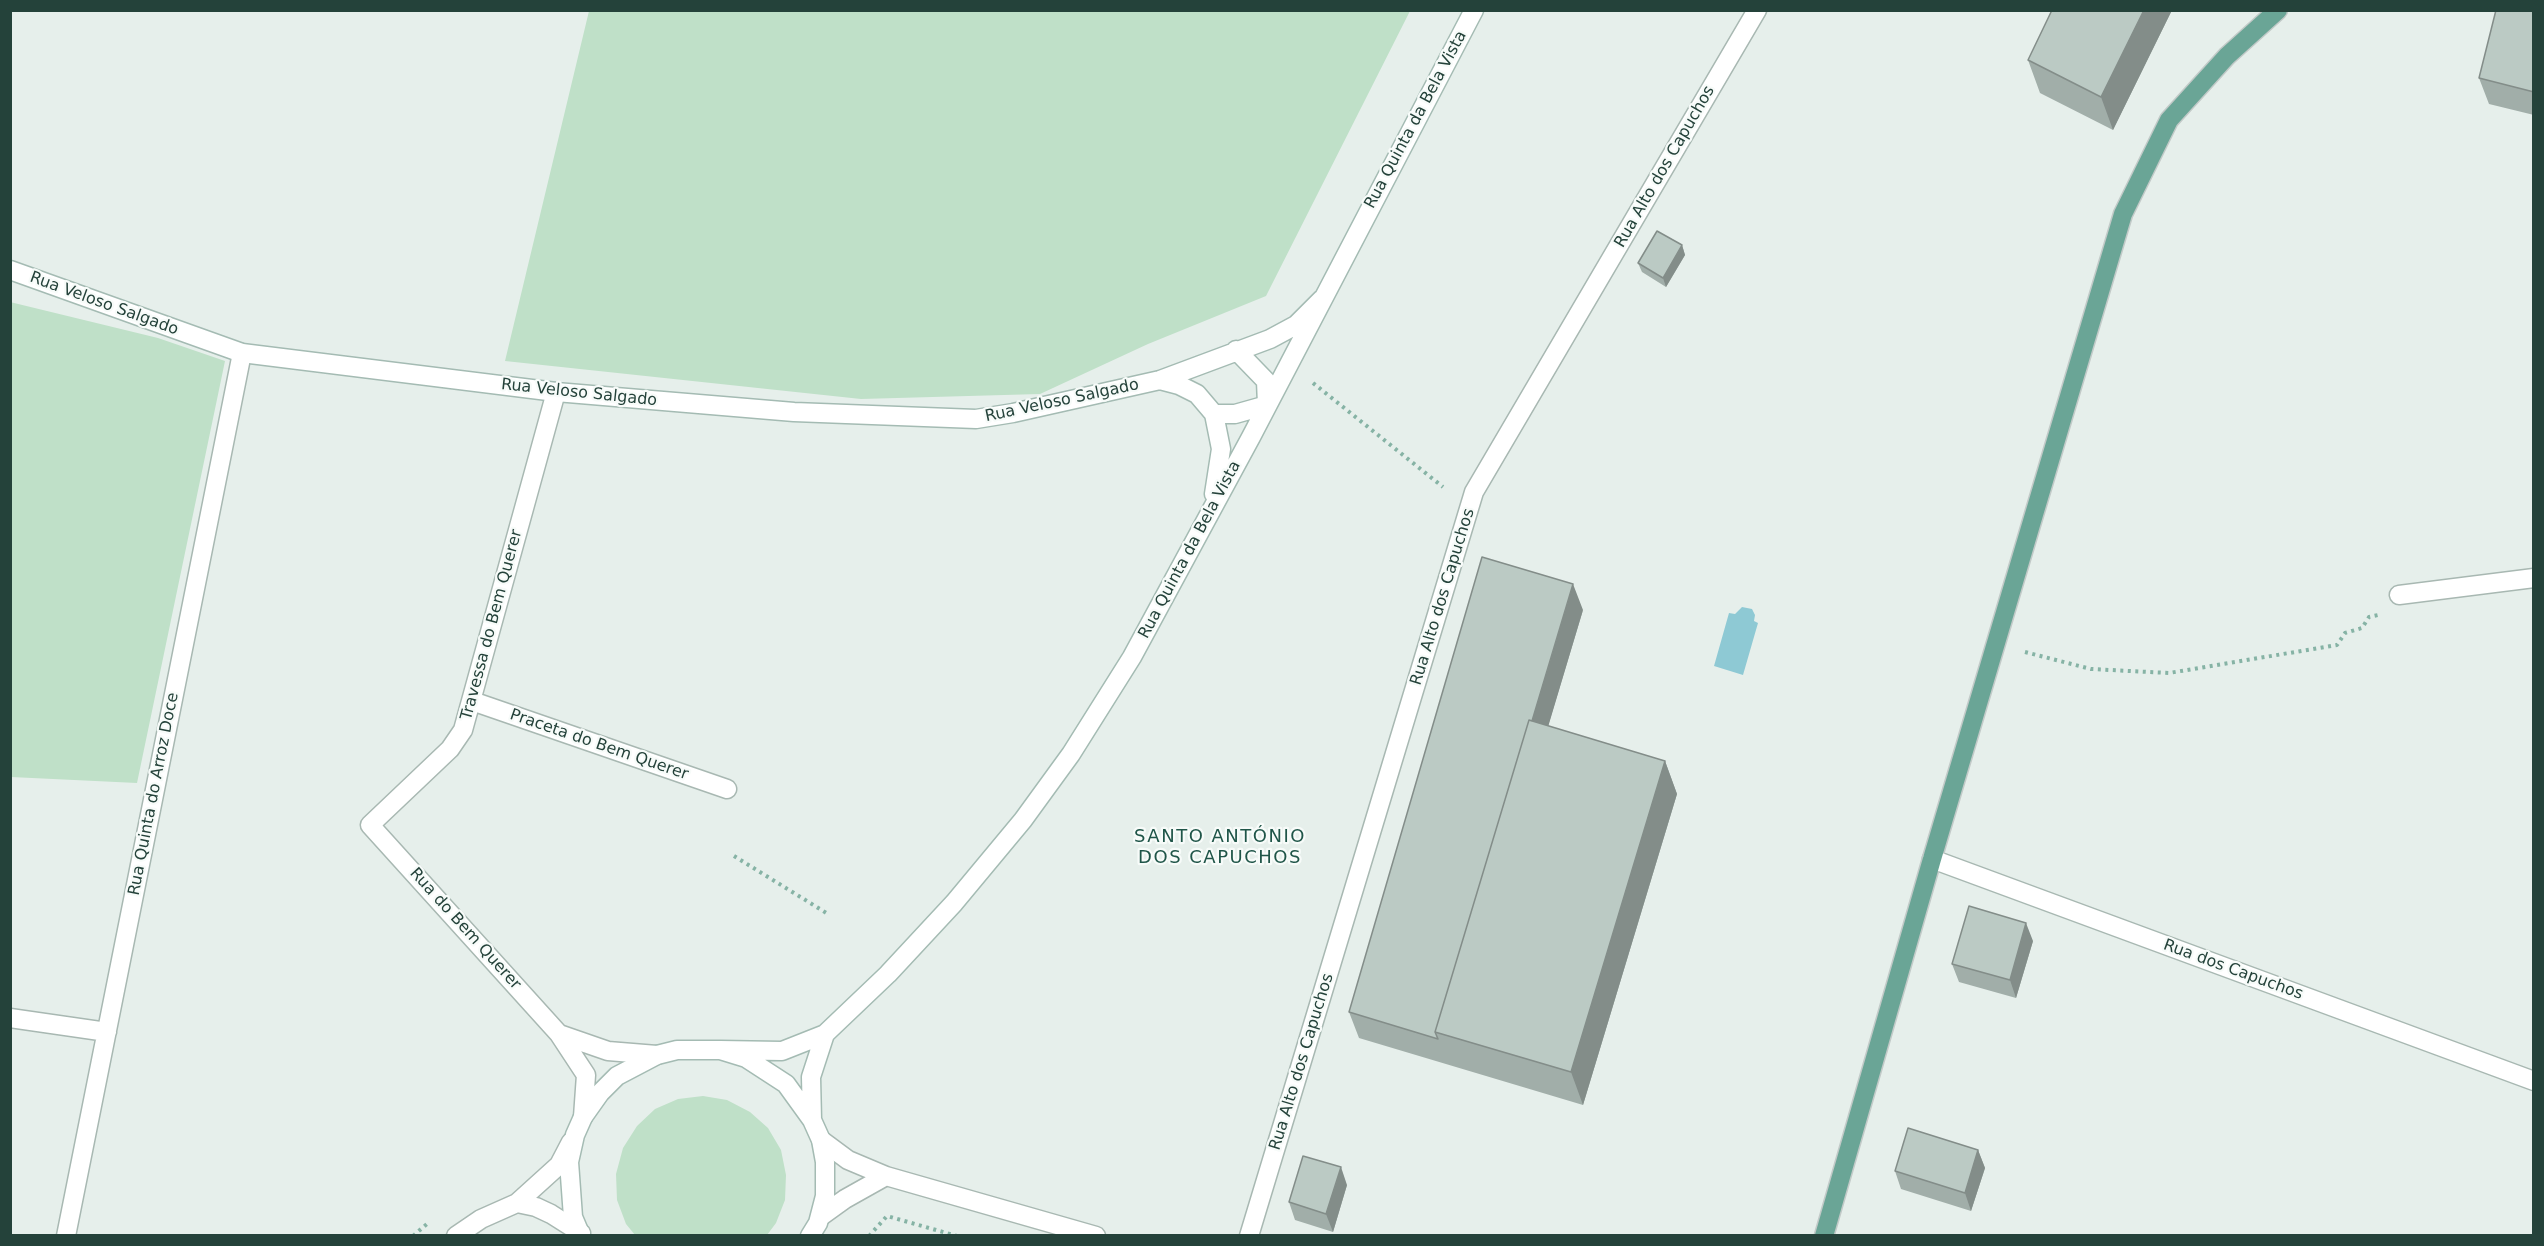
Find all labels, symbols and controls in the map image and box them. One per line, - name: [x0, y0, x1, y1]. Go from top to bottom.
- street label: Rua Quinta da Bela Vista: [1361, 28, 1471, 212]
- street label: Rua Alto dos Capuchos: [1611, 83, 1719, 251]
- street label: Rua Veloso Salgado: [27, 268, 181, 340]
- street label: Rua Veloso Salgado: [500, 375, 658, 411]
- street label: Rua Veloso Salgado: [983, 375, 1141, 427]
- street label: Rua Quinta da Bela Vista: [1135, 458, 1245, 642]
- street label: Rua Alto dos Capuchos: [1407, 506, 1479, 688]
- street label: Travessa do Bem Querer: [457, 528, 527, 722]
- street label: Rua Quinta do Arroz Doce: [125, 691, 183, 897]
- street label: Praceta do Bem Querer: [507, 705, 691, 785]
- district label: SANTO ANTÓNIO DOS CAPUCHOS: [1134, 826, 1306, 868]
- street label: Rua do Bem Querer: [405, 864, 525, 994]
- street label: Rua dos Capuchos: [2161, 936, 2305, 1004]
- street label: Rua Alto dos Capuchos: [1266, 971, 1338, 1153]

